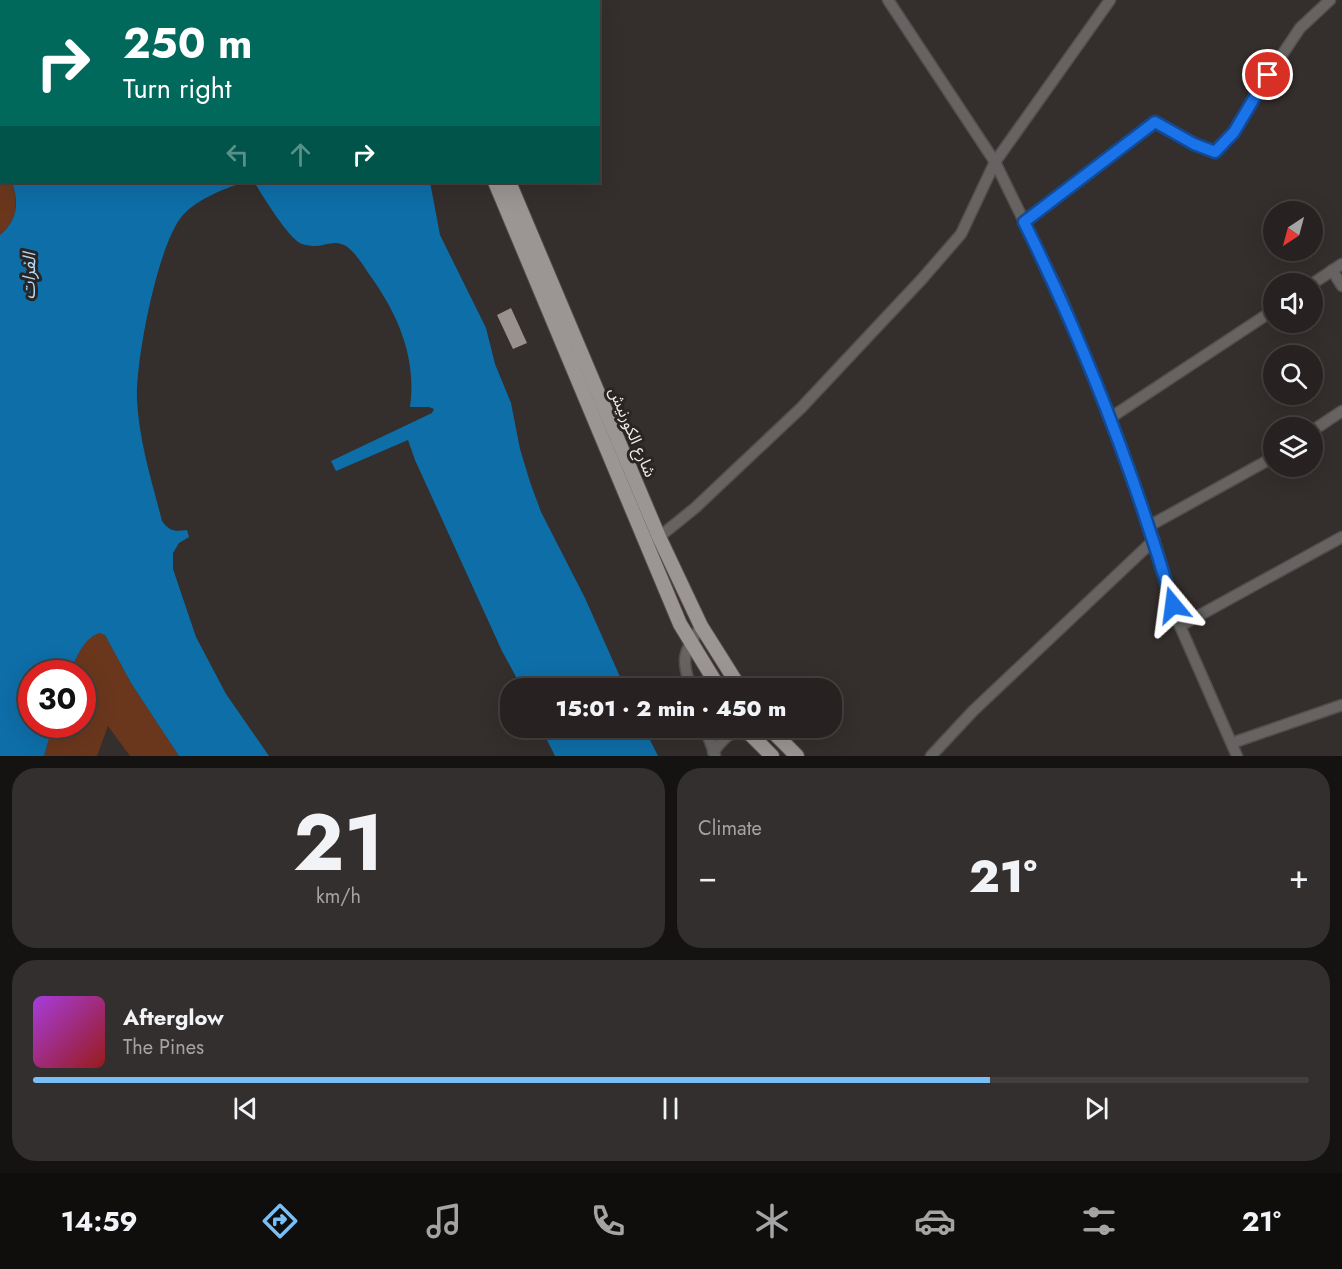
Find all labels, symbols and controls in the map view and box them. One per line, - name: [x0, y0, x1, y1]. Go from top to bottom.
- text: 250 m: [123, 13, 253, 74]
- icon: right: [24, 24, 102, 102]
- pin: [1242, 49, 1293, 100]
- icon: arrive: [1251, 58, 1284, 91]
- text: Turn right: [123, 69, 231, 108]
- icon: left: [221, 138, 254, 171]
- icon: ahead: [284, 138, 317, 171]
- icon: right: [347, 138, 380, 171]
- north arrow: [1263, 201, 1323, 261]
- map controls: [1263, 201, 1323, 477]
- water label: الفرات: [16, 251, 42, 300]
- button: sound: [1263, 273, 1323, 333]
- button: search: [1263, 345, 1323, 405]
- street label: شارع الكورنيش: [602, 384, 662, 481]
- button: layers: [1263, 417, 1323, 477]
- position arrow: [1141, 573, 1205, 637]
- speed limit sign: 30: [18, 660, 96, 738]
- text: 15:01 · 2 min · 450 m: [556, 692, 786, 724]
- text: 21: [293, 787, 384, 899]
- text: Climate: [698, 814, 762, 843]
- text: 21°: [969, 844, 1037, 909]
- text: −: [698, 853, 717, 900]
- text: +: [1289, 853, 1309, 900]
- text: km/h: [316, 882, 361, 911]
- text: Afterglow: [123, 1001, 224, 1033]
- text: The Pines: [123, 1033, 204, 1062]
- icon: previous: [229, 1092, 262, 1125]
- icon: pause: [654, 1092, 687, 1125]
- icon: next: [1080, 1092, 1113, 1125]
- icon: directions: [259, 1200, 301, 1242]
- icon: music: [423, 1200, 465, 1242]
- icon: phone: [587, 1200, 629, 1242]
- icon: climate: [751, 1200, 793, 1242]
- icon: car: [914, 1200, 956, 1242]
- icon: filters: [1078, 1200, 1120, 1242]
- text: 14:59: [61, 1202, 138, 1241]
- text: 21°: [1242, 1202, 1281, 1241]

